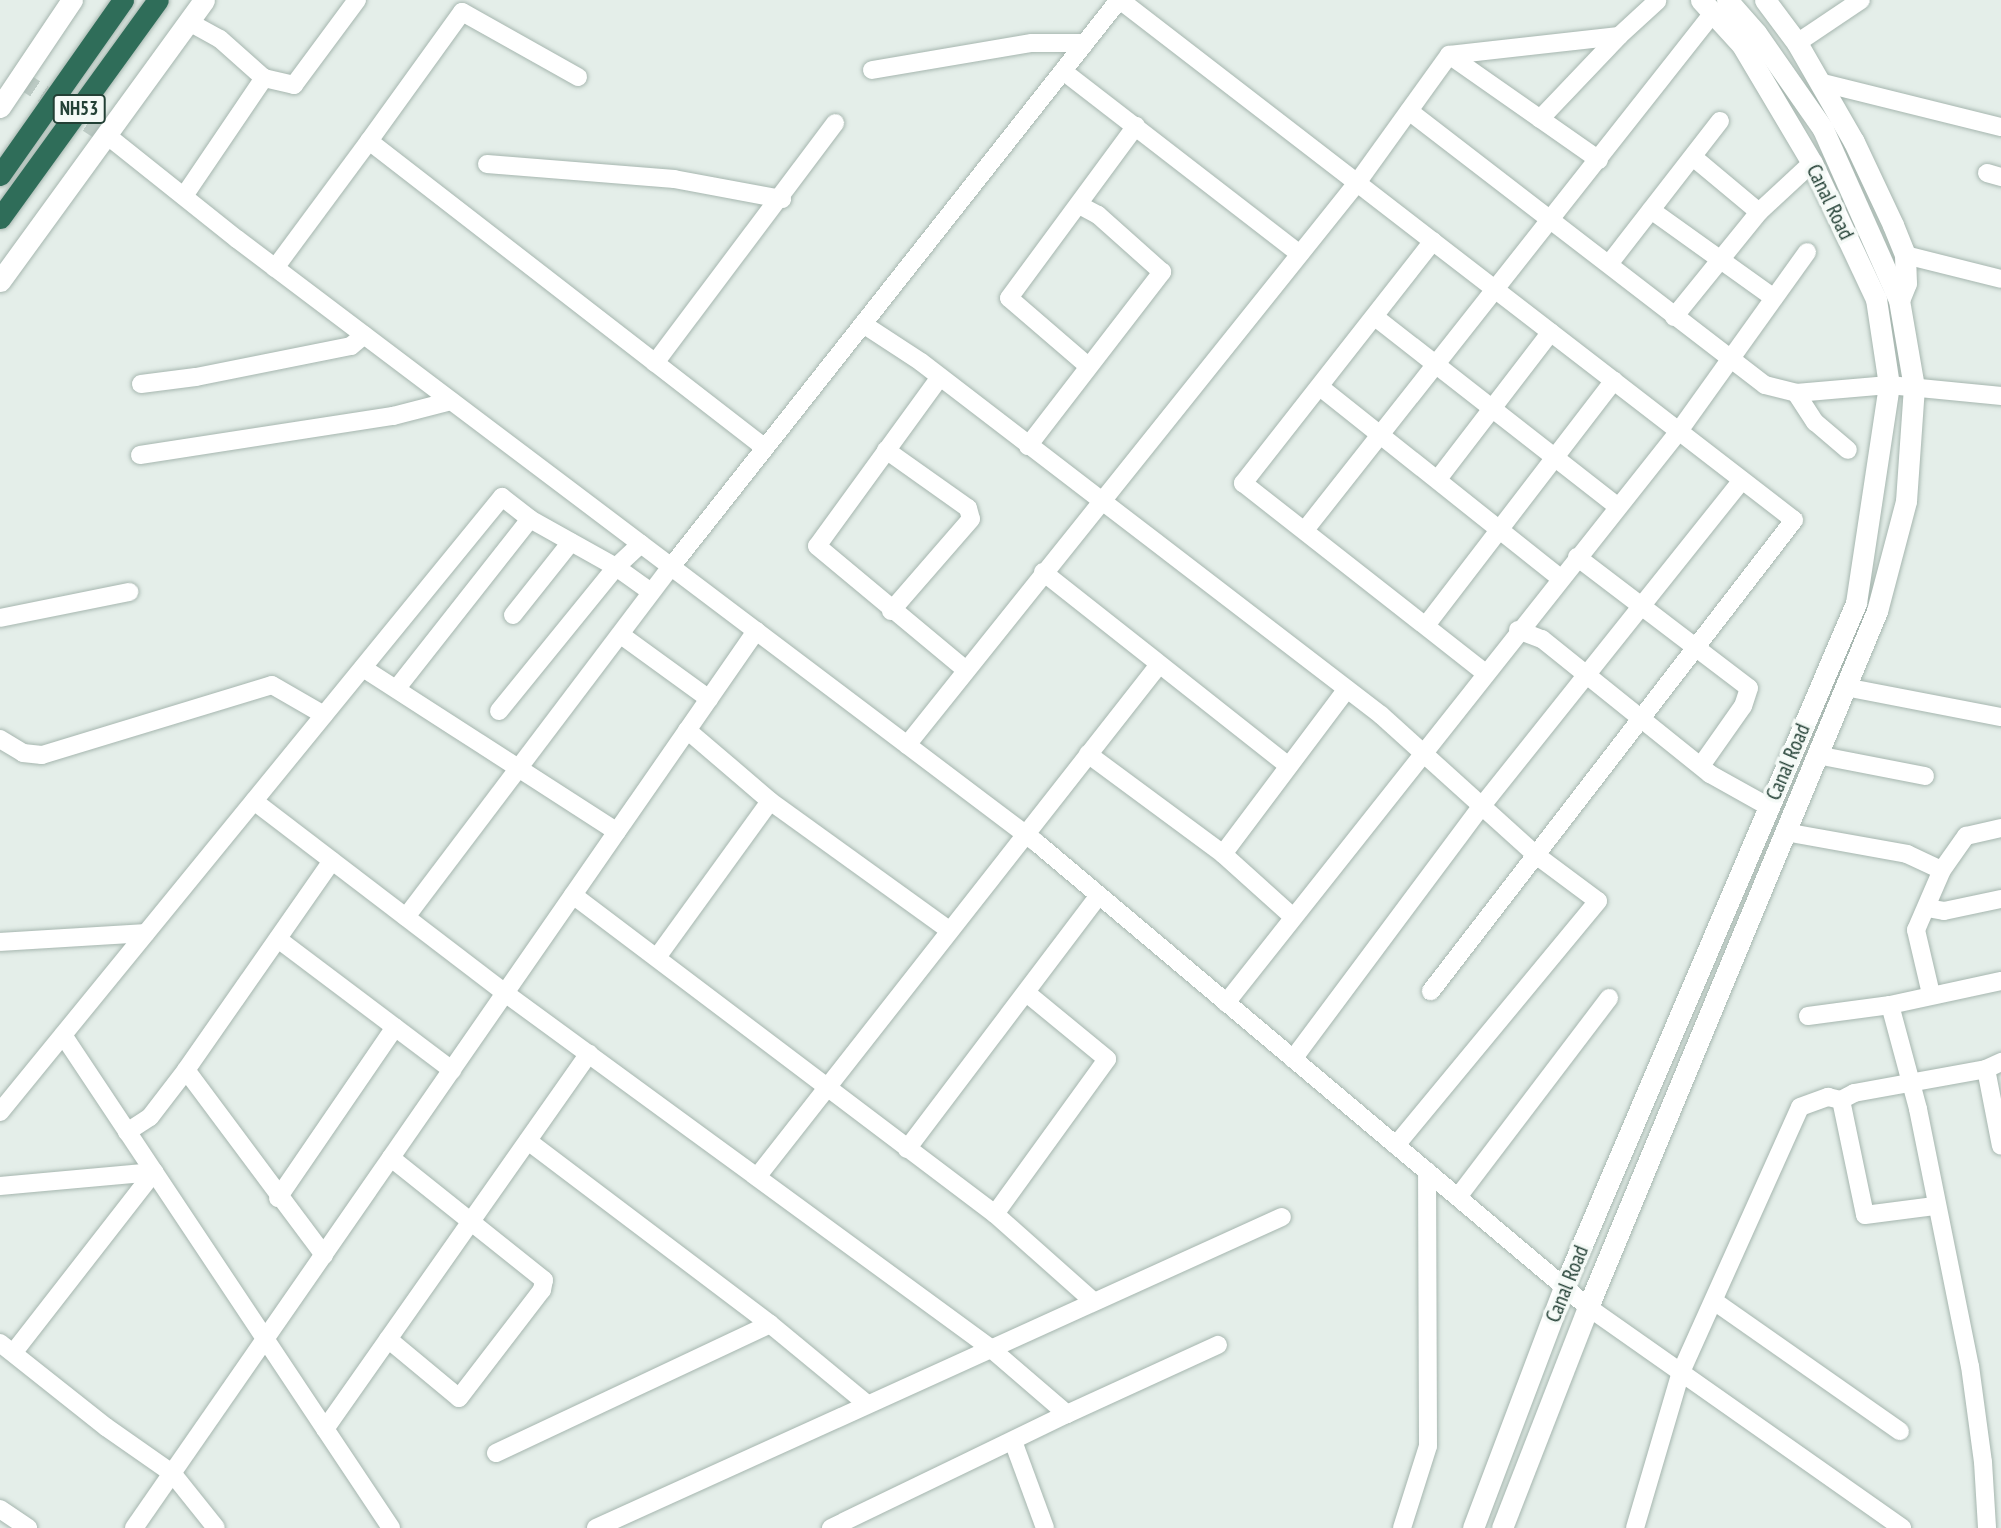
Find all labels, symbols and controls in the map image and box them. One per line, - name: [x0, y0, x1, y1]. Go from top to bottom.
- road number: NH53: [51, 94, 107, 124]
- street label: Canal Road: [1801, 160, 1859, 244]
- street label: Canal Road: [1761, 720, 1815, 804]
- street label: Canal Road: [1540, 1242, 1594, 1326]

